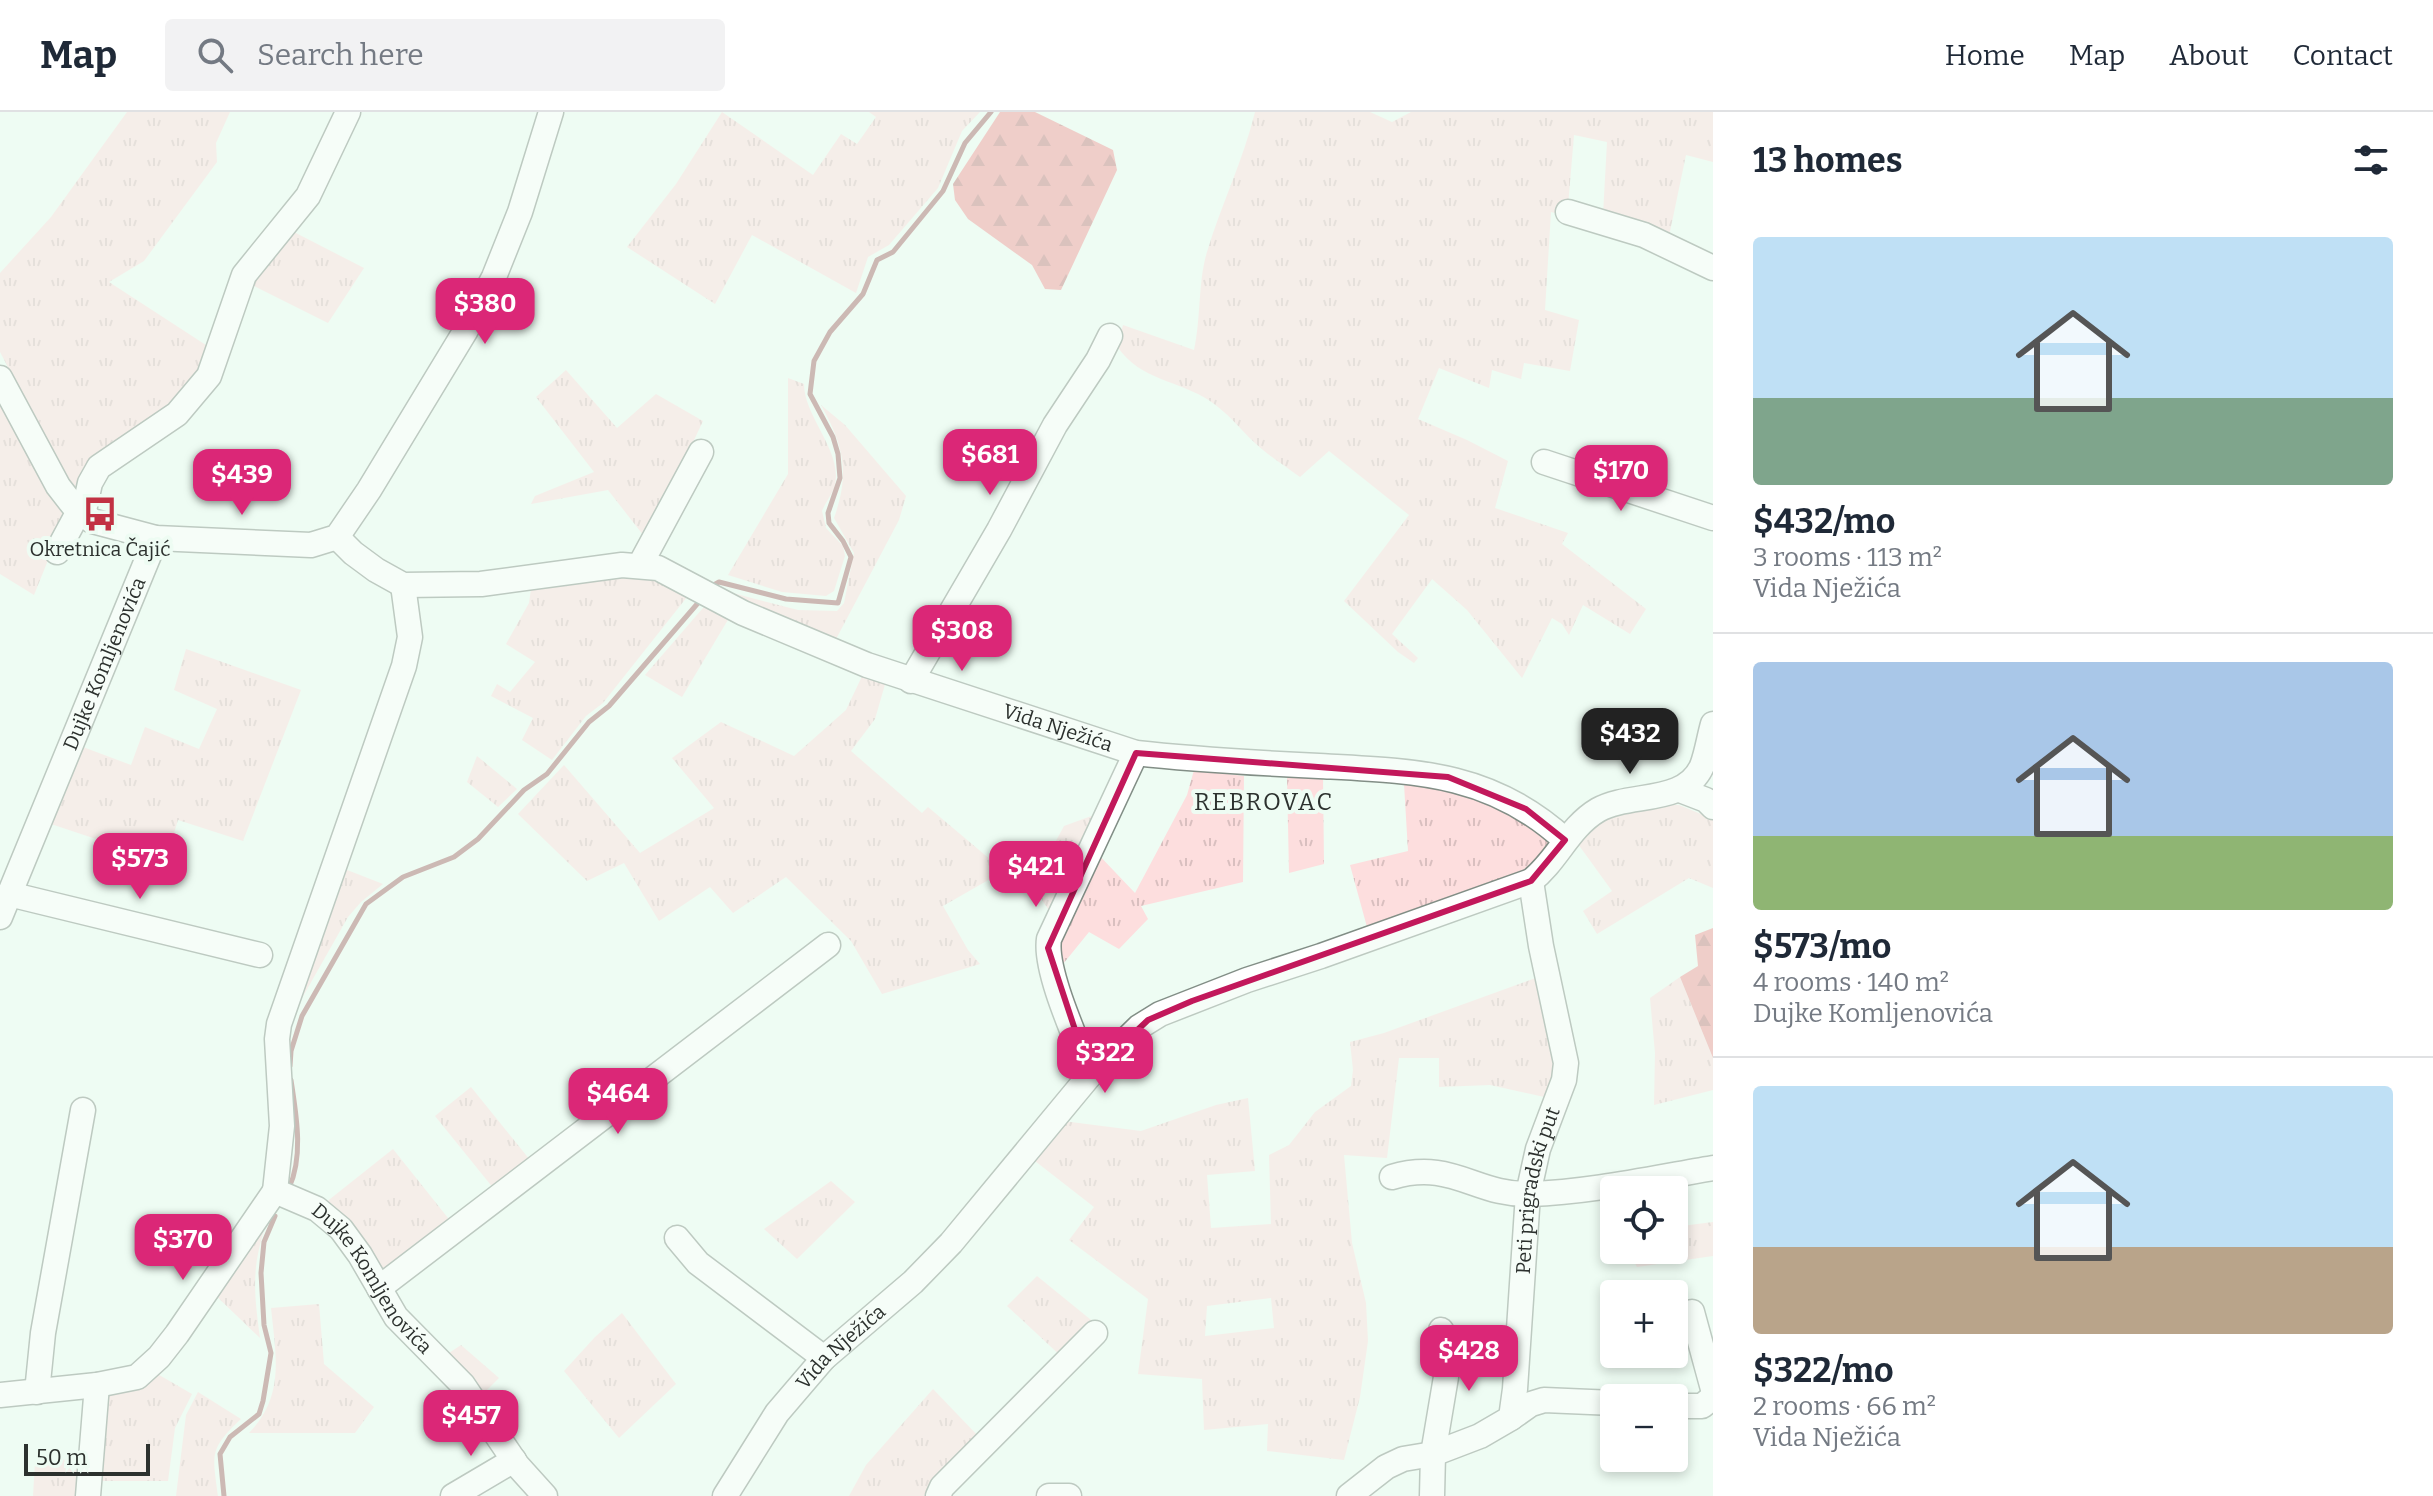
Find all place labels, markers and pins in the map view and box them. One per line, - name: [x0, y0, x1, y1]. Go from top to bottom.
- pin: $380: [438, 278, 532, 346]
- pin: $681: [943, 429, 1037, 497]
- pin: $170: [1574, 445, 1668, 513]
- pin: $439: [195, 449, 289, 517]
- bus stop icon: Okretnica Čajić: [81, 495, 119, 533]
- place label: Okretnica Čajić: [30, 537, 170, 562]
- pin: $308: [915, 605, 1009, 673]
- pin: $432: [1583, 708, 1677, 776]
- pin: $573: [93, 833, 187, 901]
- pin: $421: [989, 841, 1083, 909]
- pin: $322: [1058, 1027, 1152, 1095]
- pin: $464: [571, 1068, 665, 1136]
- pin: $370: [136, 1214, 230, 1282]
- pin: $428: [1422, 1325, 1516, 1393]
- pin: $457: [424, 1390, 518, 1458]

